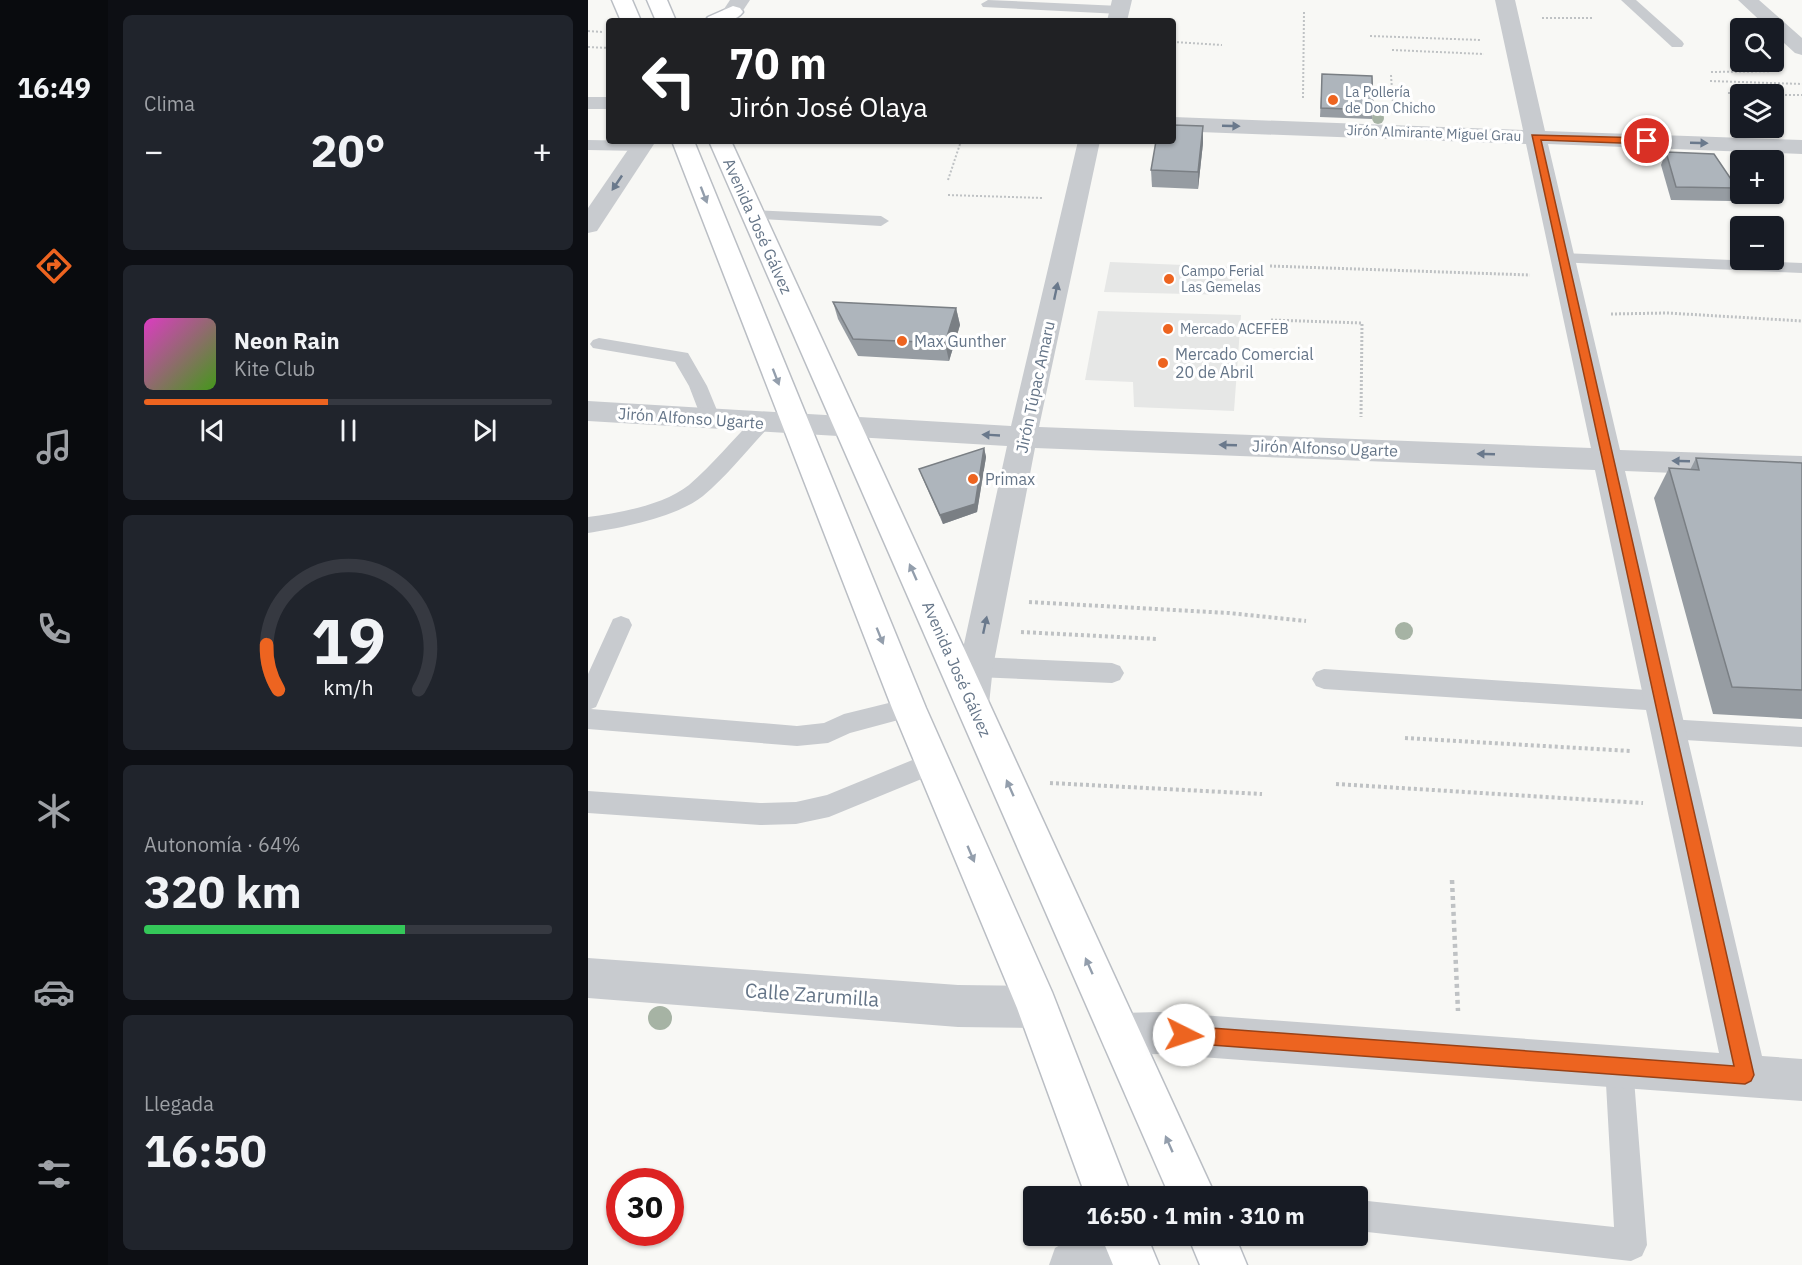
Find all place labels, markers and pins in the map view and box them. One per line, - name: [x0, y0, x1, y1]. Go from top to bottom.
- place label: La Pollería de Don Chicho: [1345, 83, 1436, 117]
- marker: La Pollería de Don Chicho: [1326, 93, 1340, 107]
- pin: [1621, 115, 1672, 166]
- place label: Campo Ferial Las Gemelas: [1181, 262, 1264, 296]
- marker: Campo Ferial Las Gemelas: [1162, 272, 1176, 286]
- place label: Mercado ACEFEB: [1180, 320, 1289, 338]
- marker: Mercado ACEFEB: [1161, 322, 1175, 336]
- place label: Max Gunther: [914, 331, 1006, 351]
- marker: Max Gunther: [895, 334, 909, 348]
- place label: Mercado Comercial 20 de Abril: [1175, 344, 1314, 382]
- marker: Mercado Comercial 20 de Abril: [1156, 356, 1170, 370]
- place label: Primax: [985, 469, 1035, 489]
- marker: Primax: [966, 472, 980, 486]

